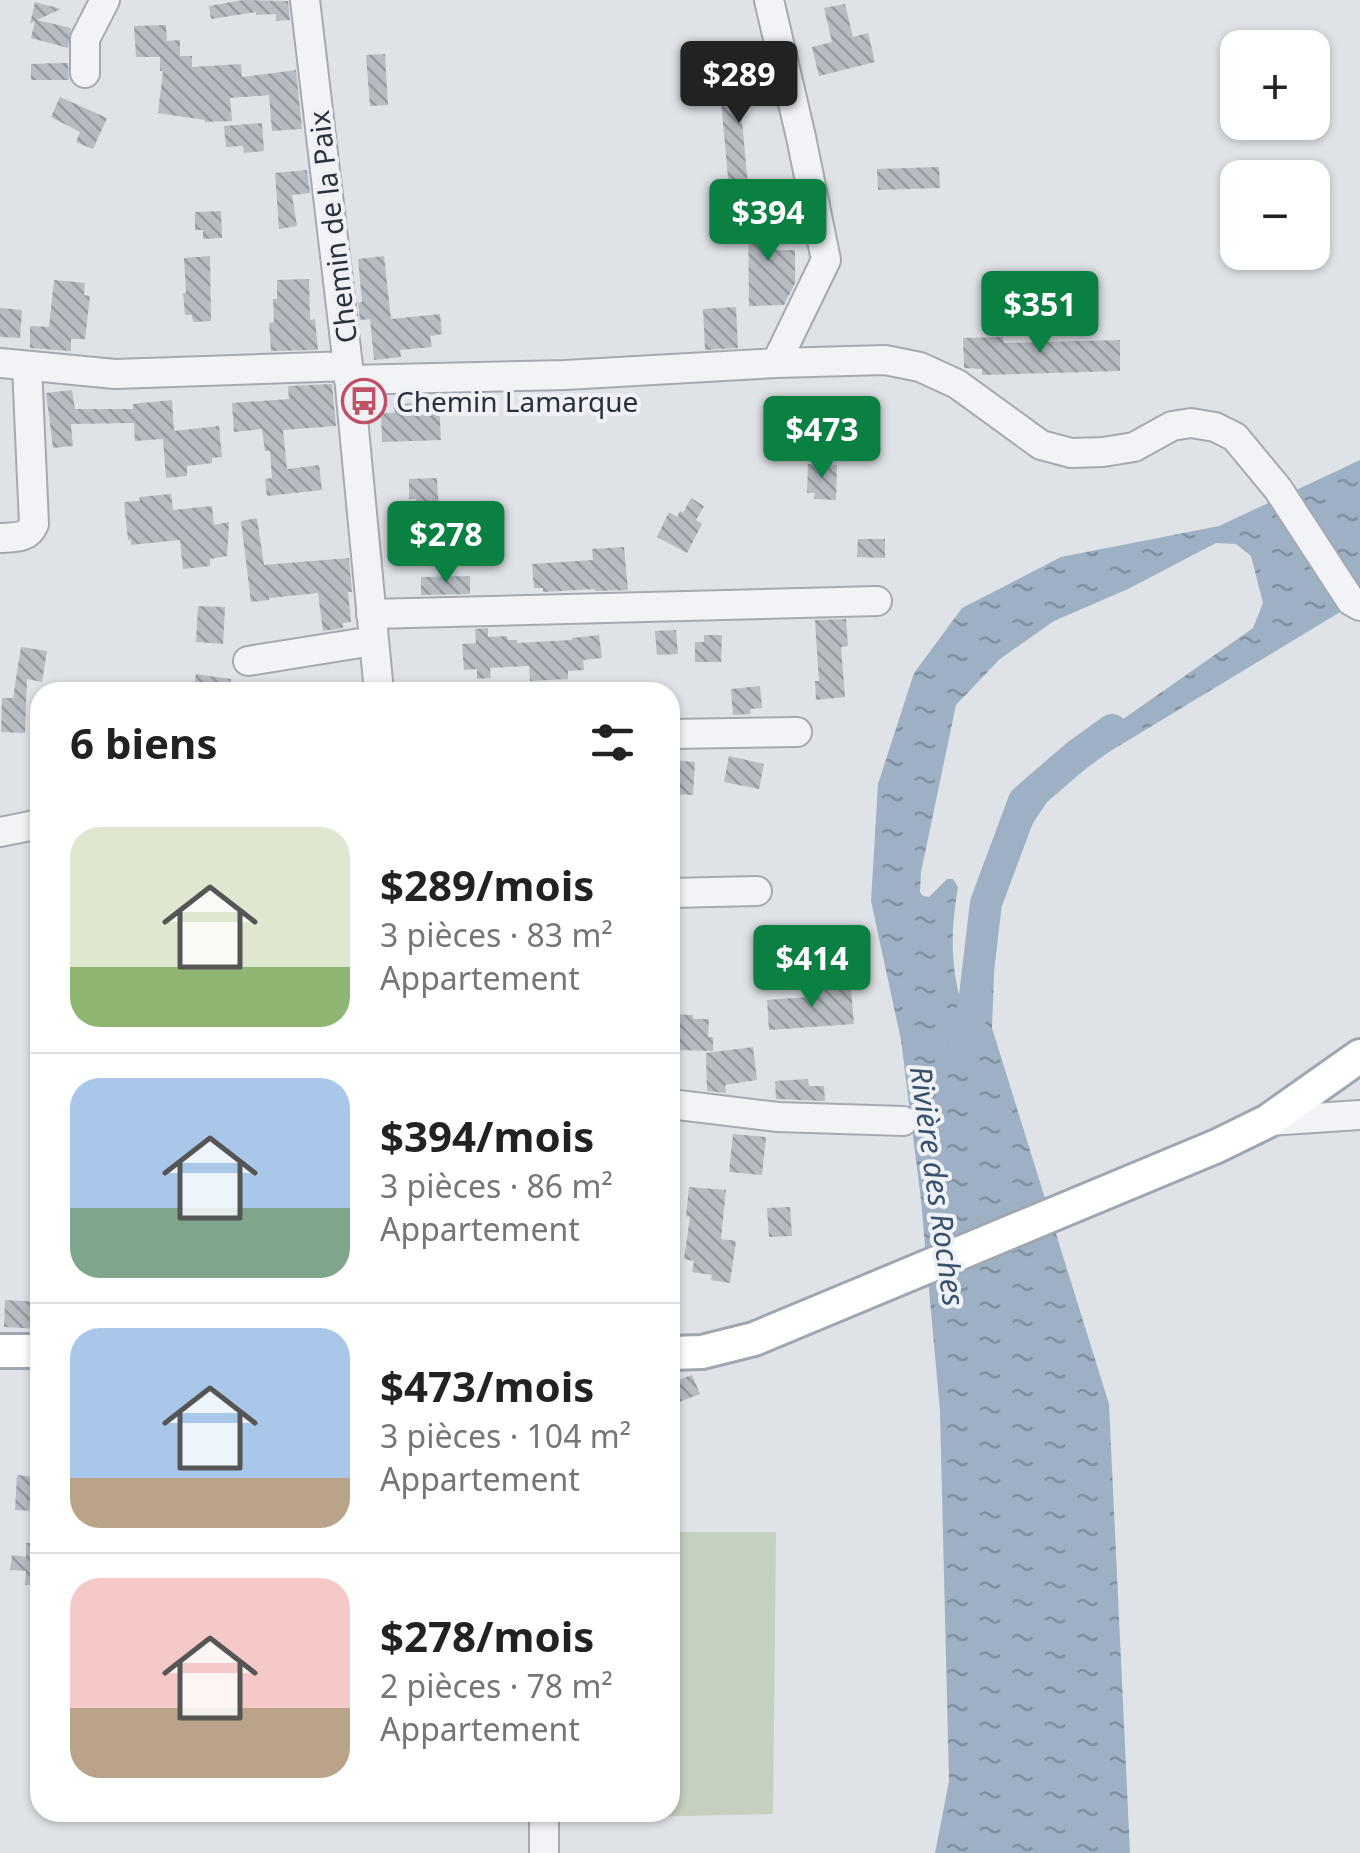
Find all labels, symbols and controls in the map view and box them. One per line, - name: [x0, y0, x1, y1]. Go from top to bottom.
- map controls: [1220, 30, 1330, 270]
- button: +: [1220, 30, 1330, 140]
- pin: $289: [680, 41, 798, 126]
- text: $289: [702, 52, 776, 95]
- street label: Chemin de la Paix: [299, 108, 365, 345]
- button: −: [1220, 160, 1330, 270]
- pin: $394: [709, 179, 827, 264]
- text: $394: [731, 190, 805, 233]
- pin: $351: [981, 271, 1099, 356]
- text: $351: [1003, 282, 1077, 325]
- bus stop icon: Chemin Lamarque: [341, 378, 387, 424]
- place label: Chemin Lamarque: [396, 382, 638, 420]
- pin: $473: [763, 396, 881, 481]
- text: $473: [785, 407, 859, 450]
- pin: $278: [387, 501, 505, 586]
- text: $278: [409, 512, 483, 555]
- text: 6 biens: [70, 714, 218, 771]
- icon: filters: [585, 715, 640, 770]
- text: $289/mois: [380, 856, 594, 913]
- icon: home: [150, 867, 270, 987]
- text: 3 pièces · 83 m²: [380, 913, 613, 956]
- pin: $414: [753, 925, 871, 1010]
- text: $414: [775, 936, 849, 979]
- text: Appartement: [380, 956, 580, 999]
- water label: Rivière des Roches: [901, 1063, 975, 1309]
- text: $394/mois: [380, 1107, 594, 1164]
- icon: home: [150, 1118, 270, 1238]
- text: 3 pièces · 86 m²: [380, 1164, 613, 1207]
- text: Appartement: [380, 1207, 580, 1250]
- text: $473/mois: [380, 1357, 594, 1414]
- icon: home: [150, 1368, 270, 1488]
- text: 3 pièces · 104 m²: [380, 1414, 631, 1457]
- text: Appartement: [380, 1457, 580, 1500]
- text: $278/mois: [380, 1607, 594, 1664]
- icon: home: [150, 1618, 270, 1738]
- text: 2 pièces · 78 m²: [380, 1664, 613, 1707]
- text: Appartement: [380, 1707, 580, 1750]

